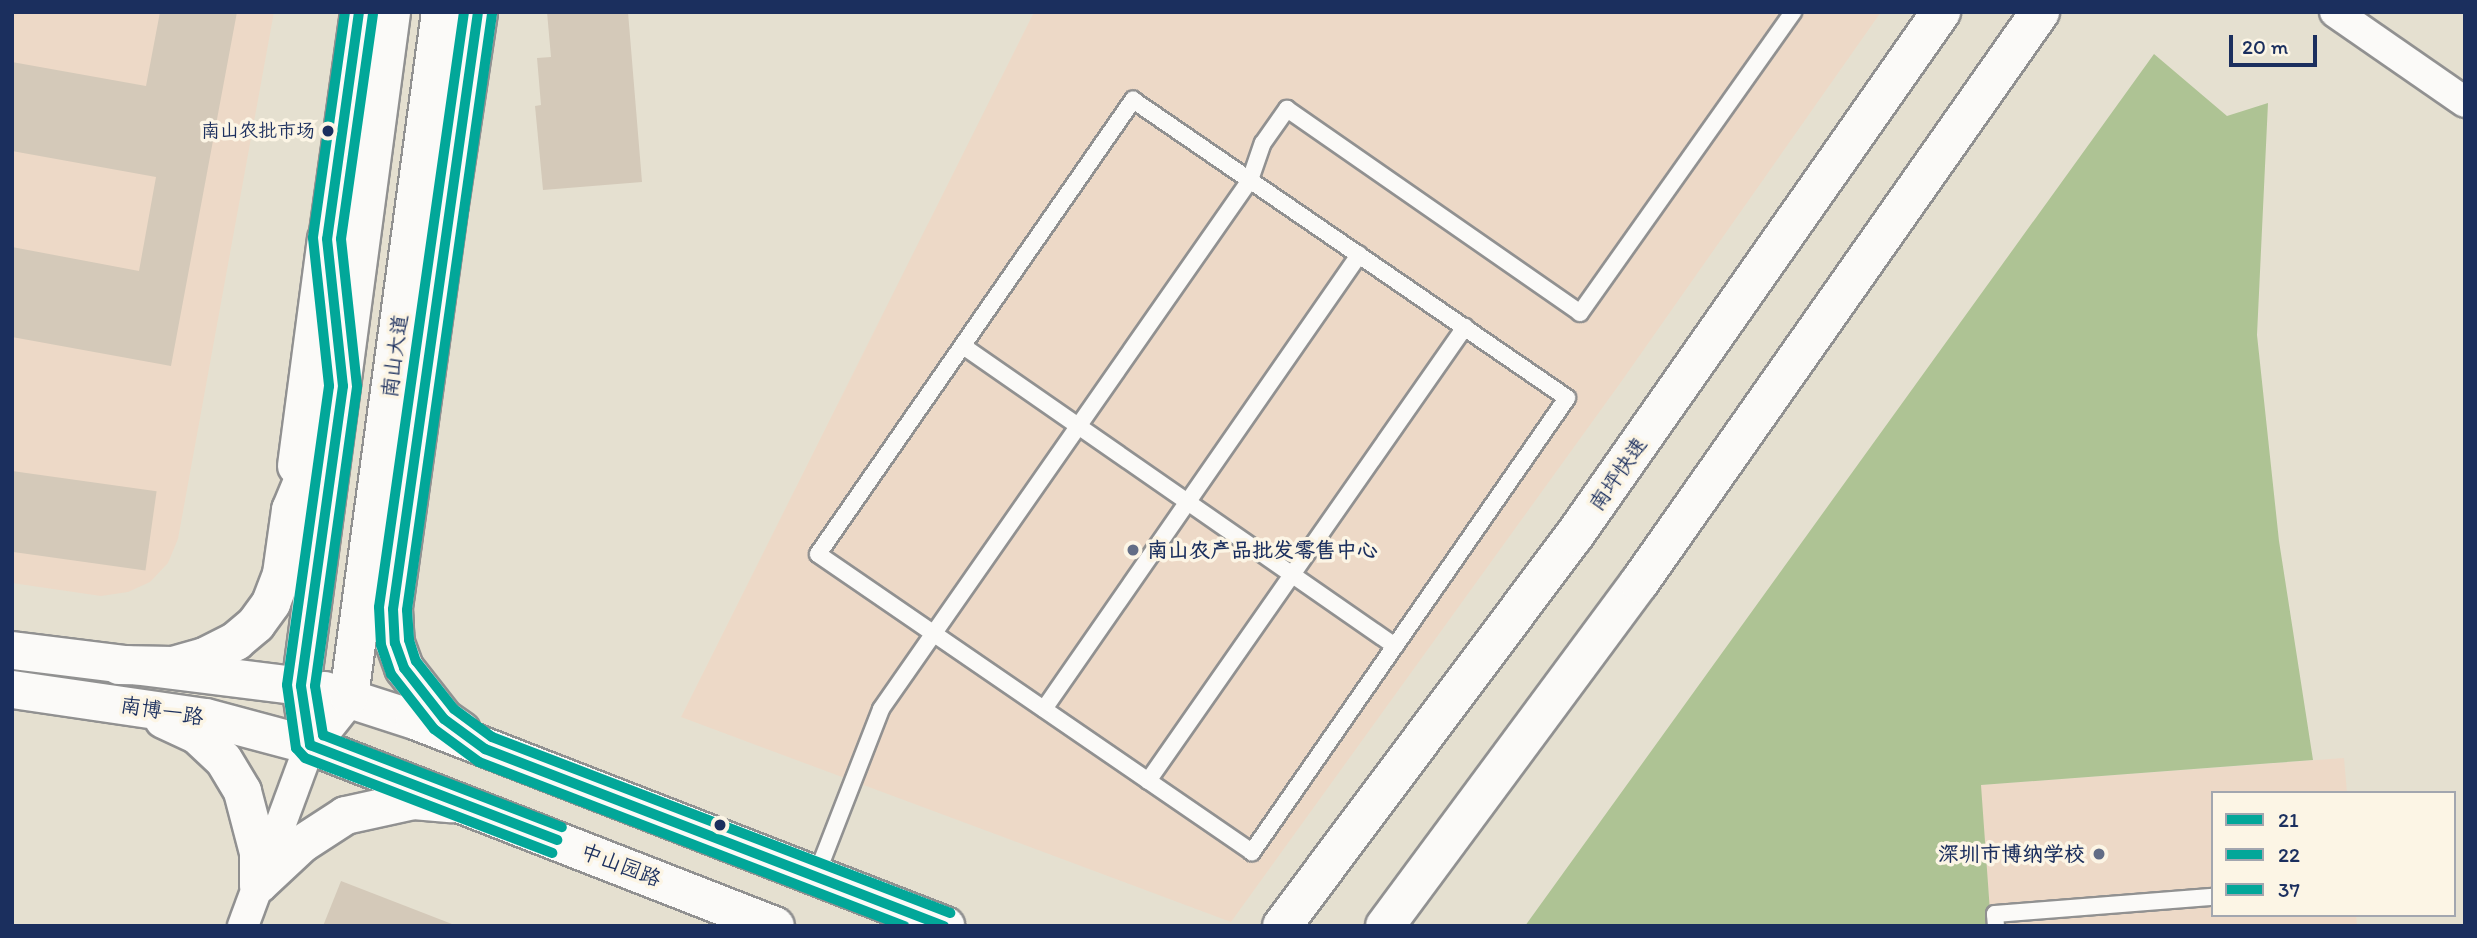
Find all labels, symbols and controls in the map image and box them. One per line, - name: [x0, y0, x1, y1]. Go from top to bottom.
- scale bar: [2232, 21, 2320, 65]
- text: 20 m: [2242, 34, 2288, 59]
- place label: 南山农批市场: [201, 120, 315, 142]
- marker: 南山农批市场: [321, 124, 335, 138]
- street label: 南山大道: [377, 313, 413, 399]
- street label: 南坪快速: [1584, 432, 1652, 516]
- place label: 南山农产品批发零售中心: [1147, 537, 1378, 563]
- marker: 南山农产品批发零售中心: [1125, 542, 1141, 558]
- street label: 南博一路: [119, 692, 205, 730]
- legend: [2211, 791, 2456, 917]
- text: 21: [2278, 807, 2299, 832]
- unlabelled marker: [713, 818, 727, 832]
- street label: 中山园路: [577, 838, 665, 892]
- place label: 深圳市博纳学校: [1938, 841, 2085, 867]
- text: 22: [2278, 842, 2300, 867]
- marker: 深圳市博纳学校: [2091, 846, 2107, 862]
- text: 37: [2278, 877, 2300, 902]

